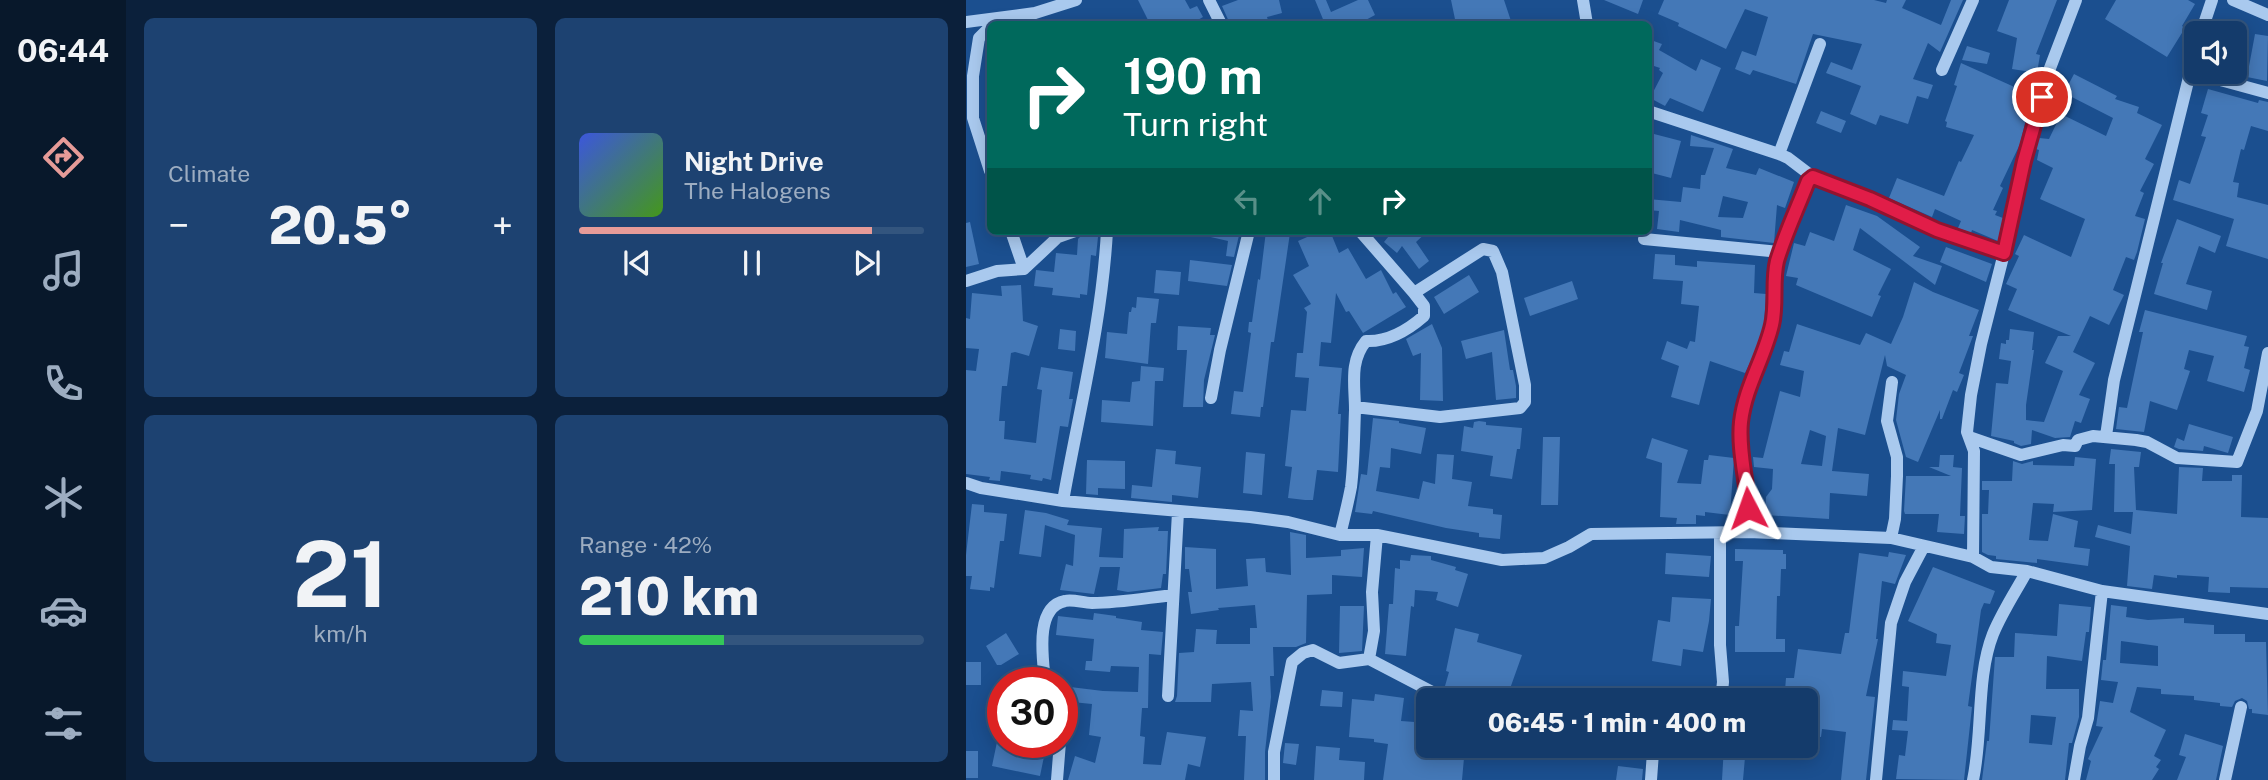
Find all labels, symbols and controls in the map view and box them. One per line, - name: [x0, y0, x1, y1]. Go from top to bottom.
- map controls: [2184, 21, 2247, 84]
- button: sound: [2184, 21, 2247, 84]
- text: 06:44: [17, 32, 109, 69]
- text: 190 m: [1123, 47, 1263, 105]
- icon: right: [1008, 49, 1099, 140]
- pin: [2012, 67, 2072, 127]
- icon: arrive: [2023, 78, 2061, 116]
- text: Turn right: [1123, 106, 1268, 143]
- icon: directions: [39, 133, 88, 182]
- text: Night Drive: [684, 146, 824, 177]
- text: Climate: [168, 160, 250, 187]
- text: The Halogens: [684, 177, 831, 204]
- icon: left: [1228, 182, 1266, 220]
- icon: ahead: [1301, 182, 1339, 220]
- icon: right: [1374, 182, 1412, 220]
- text: 20.5°: [268, 195, 413, 256]
- text: −: [168, 203, 189, 248]
- text: +: [492, 203, 513, 248]
- icon: previous: [618, 244, 656, 282]
- icon: pause: [733, 244, 771, 282]
- icon: next: [848, 244, 886, 282]
- icon: music: [39, 246, 88, 295]
- icon: phone: [39, 359, 88, 408]
- position arrow: [1711, 471, 1785, 545]
- icon: climate: [39, 473, 88, 522]
- text: 21: [292, 521, 389, 627]
- text: Range · 42%: [579, 531, 712, 558]
- text: 210 km: [579, 566, 759, 627]
- icon: car: [39, 586, 88, 635]
- text: km/h: [313, 620, 368, 647]
- speed limit sign: 30: [987, 667, 1078, 758]
- icon: filters: [39, 699, 88, 748]
- text: 06:45 · 1 min · 400 m: [1488, 707, 1746, 738]

